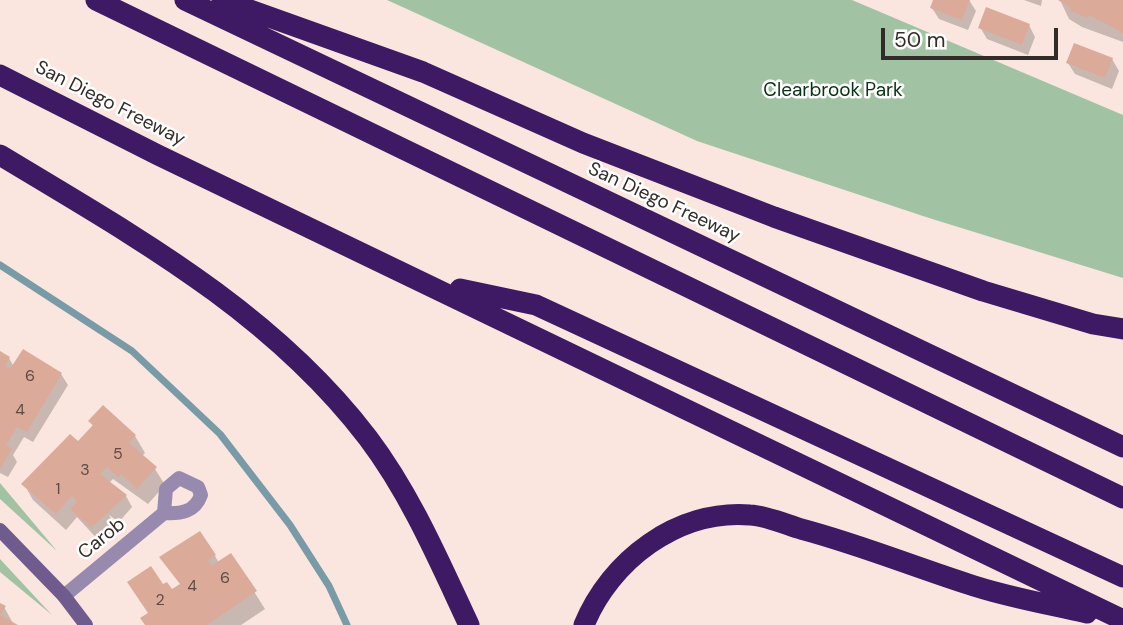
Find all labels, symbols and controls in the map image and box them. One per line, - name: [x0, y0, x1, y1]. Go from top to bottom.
- scale bar: [885, 14, 1062, 58]
- text: 50 m: [894, 26, 945, 54]
- street label: San Diego Freeway: [31, 56, 189, 152]
- park label: Clearbrook Park: [763, 80, 903, 102]
- street label: San Diego Freeway: [584, 158, 744, 248]
- house number: 6: [25, 367, 35, 387]
- house number: 4: [15, 401, 25, 421]
- house number: 5: [113, 445, 123, 465]
- house number: 3: [80, 461, 90, 481]
- house number: 1: [56, 480, 60, 500]
- street label: Carob: [74, 513, 130, 565]
- house number: 6: [220, 569, 230, 589]
- house number: 4: [187, 577, 197, 597]
- house number: 2: [155, 591, 165, 611]

